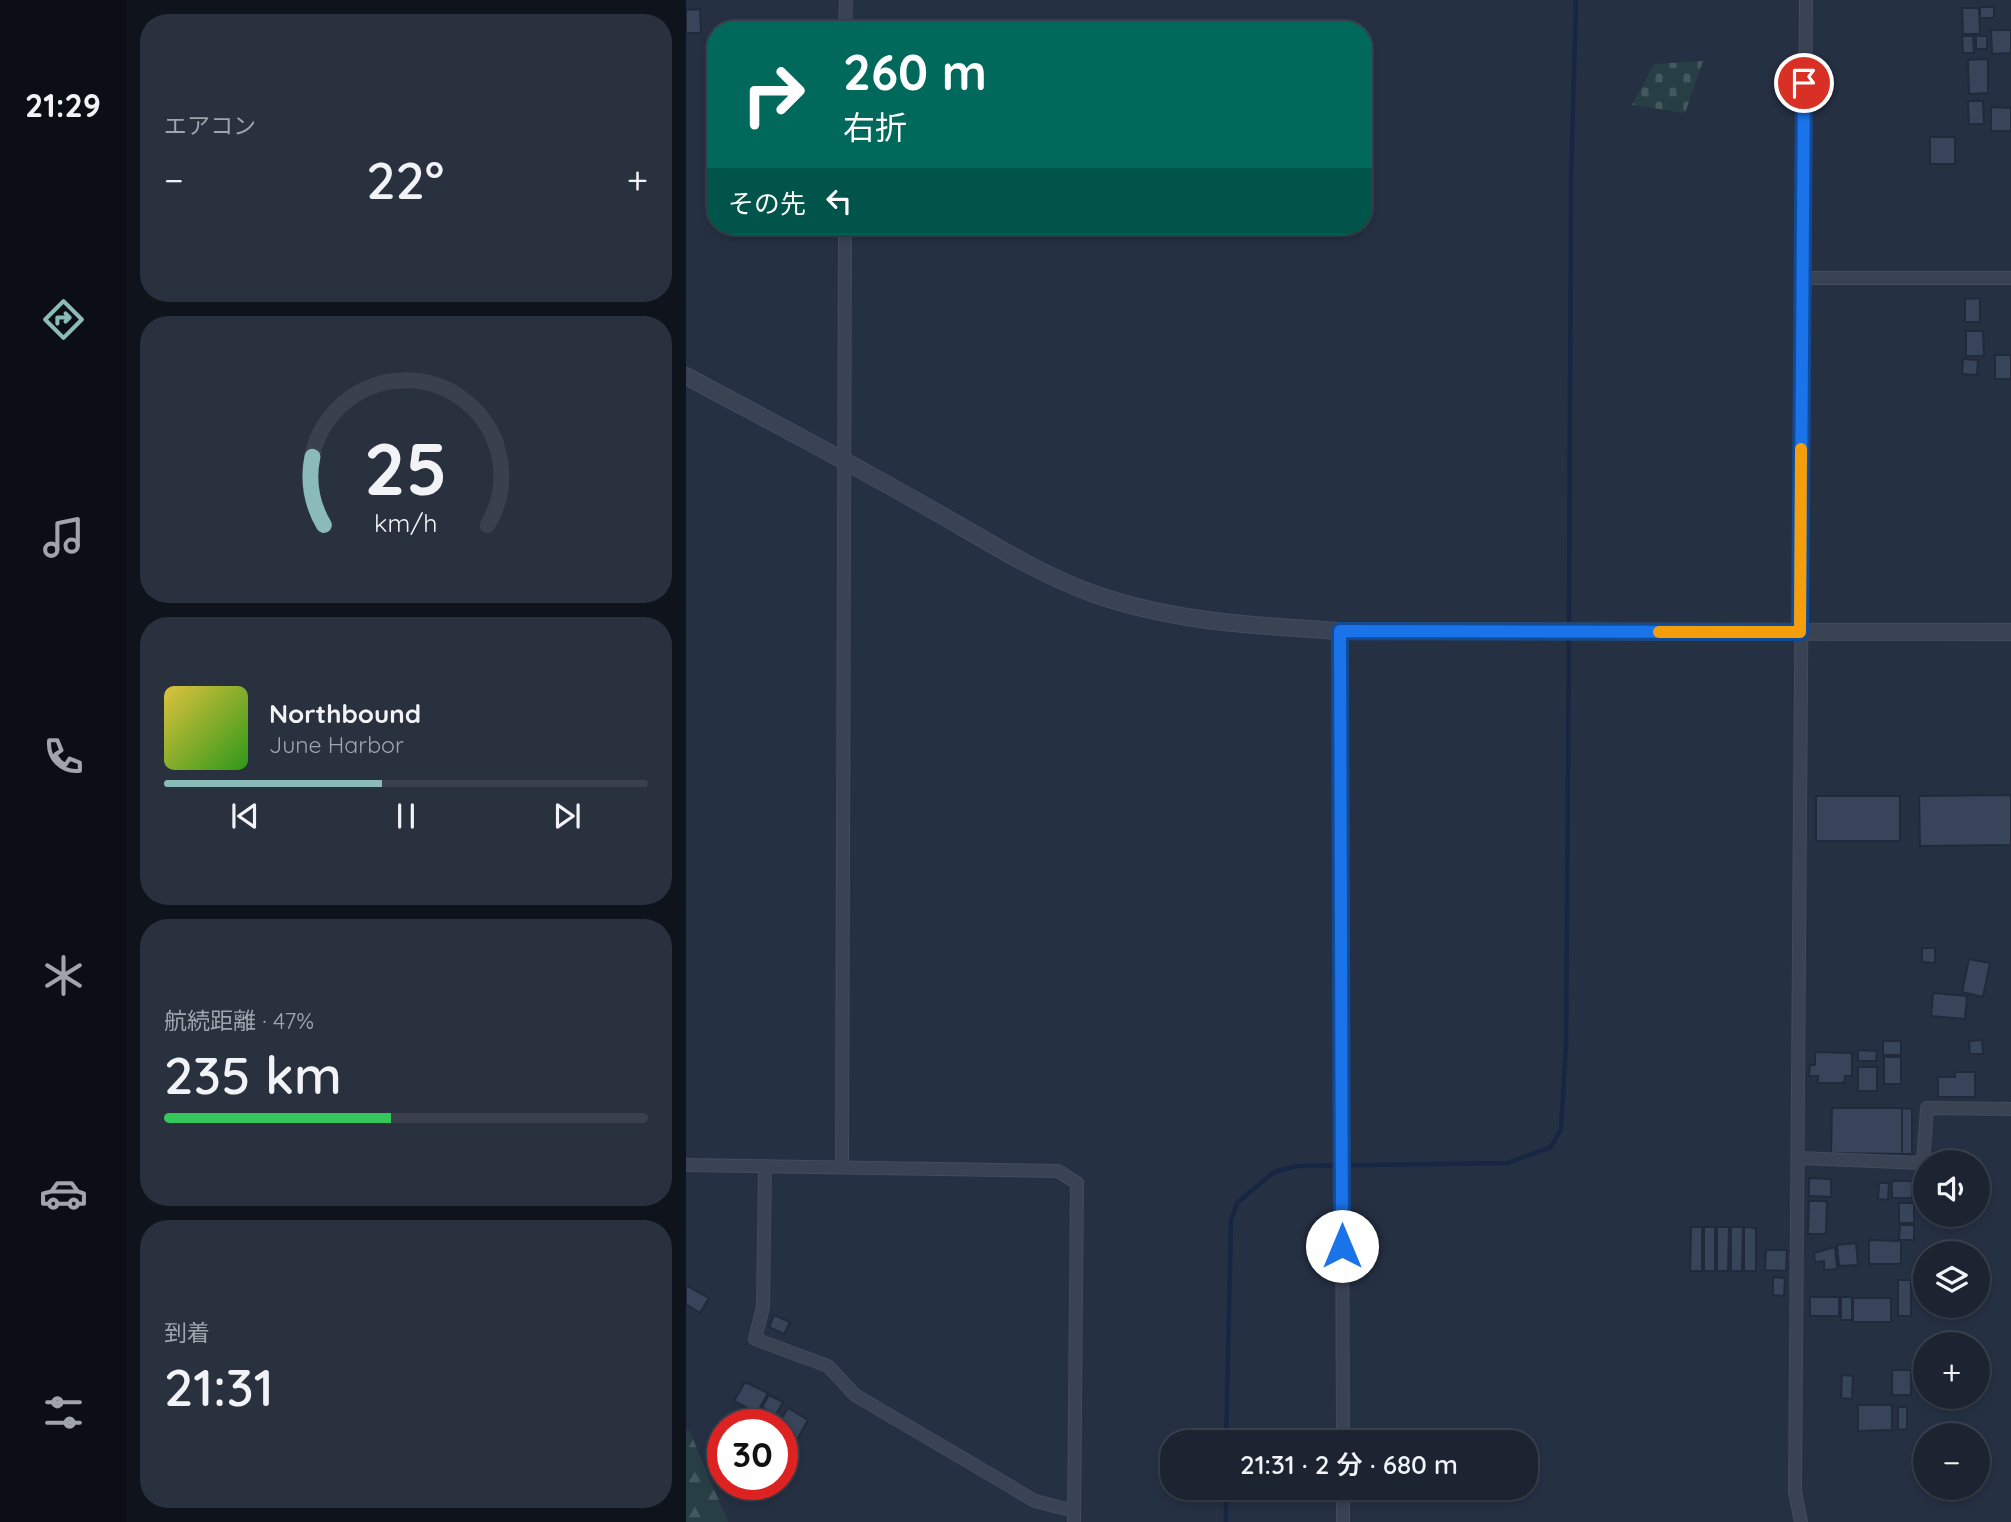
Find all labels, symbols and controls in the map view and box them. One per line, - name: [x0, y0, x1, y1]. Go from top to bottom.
- text: 260 m: [843, 41, 987, 102]
- icon: right: [728, 49, 819, 140]
- pin: [1774, 53, 1834, 113]
- icon: arrive: [1785, 64, 1823, 102]
- text: 21:29: [25, 85, 101, 125]
- text: 右折: [843, 107, 907, 147]
- text: エアコン: [164, 111, 256, 140]
- text: 22°: [366, 147, 444, 212]
- text: −: [164, 156, 184, 204]
- text: +: [627, 156, 648, 204]
- icon: left: [820, 182, 858, 220]
- text: その先: [728, 187, 806, 220]
- icon: directions: [39, 295, 88, 344]
- text: 25: [364, 423, 448, 514]
- text: km/h: [374, 507, 438, 538]
- icon: music: [39, 513, 88, 562]
- text: Northbound: [269, 697, 421, 730]
- text: June Harbor: [269, 730, 404, 759]
- icon: phone: [39, 732, 88, 781]
- icon: previous: [226, 797, 264, 835]
- icon: pause: [387, 797, 425, 835]
- icon: next: [548, 797, 586, 835]
- icon: climate: [39, 951, 88, 1000]
- text: 航続距離 · 47%: [164, 1006, 314, 1035]
- text: 235 km: [164, 1042, 342, 1107]
- map controls: [1913, 1150, 1990, 1500]
- button: sound: [1913, 1150, 1990, 1227]
- icon: car: [39, 1169, 88, 1218]
- position arrow: [1305, 1209, 1379, 1283]
- button: layers: [1913, 1241, 1990, 1318]
- text: 到着: [164, 1318, 210, 1347]
- button: +: [1913, 1332, 1990, 1409]
- text: 21:31: [164, 1354, 274, 1419]
- icon: filters: [39, 1388, 88, 1437]
- speed limit sign: 30: [707, 1409, 798, 1500]
- button: −: [1913, 1423, 1990, 1500]
- text: 21:31 · 2 分 · 680 m: [1240, 1448, 1458, 1481]

